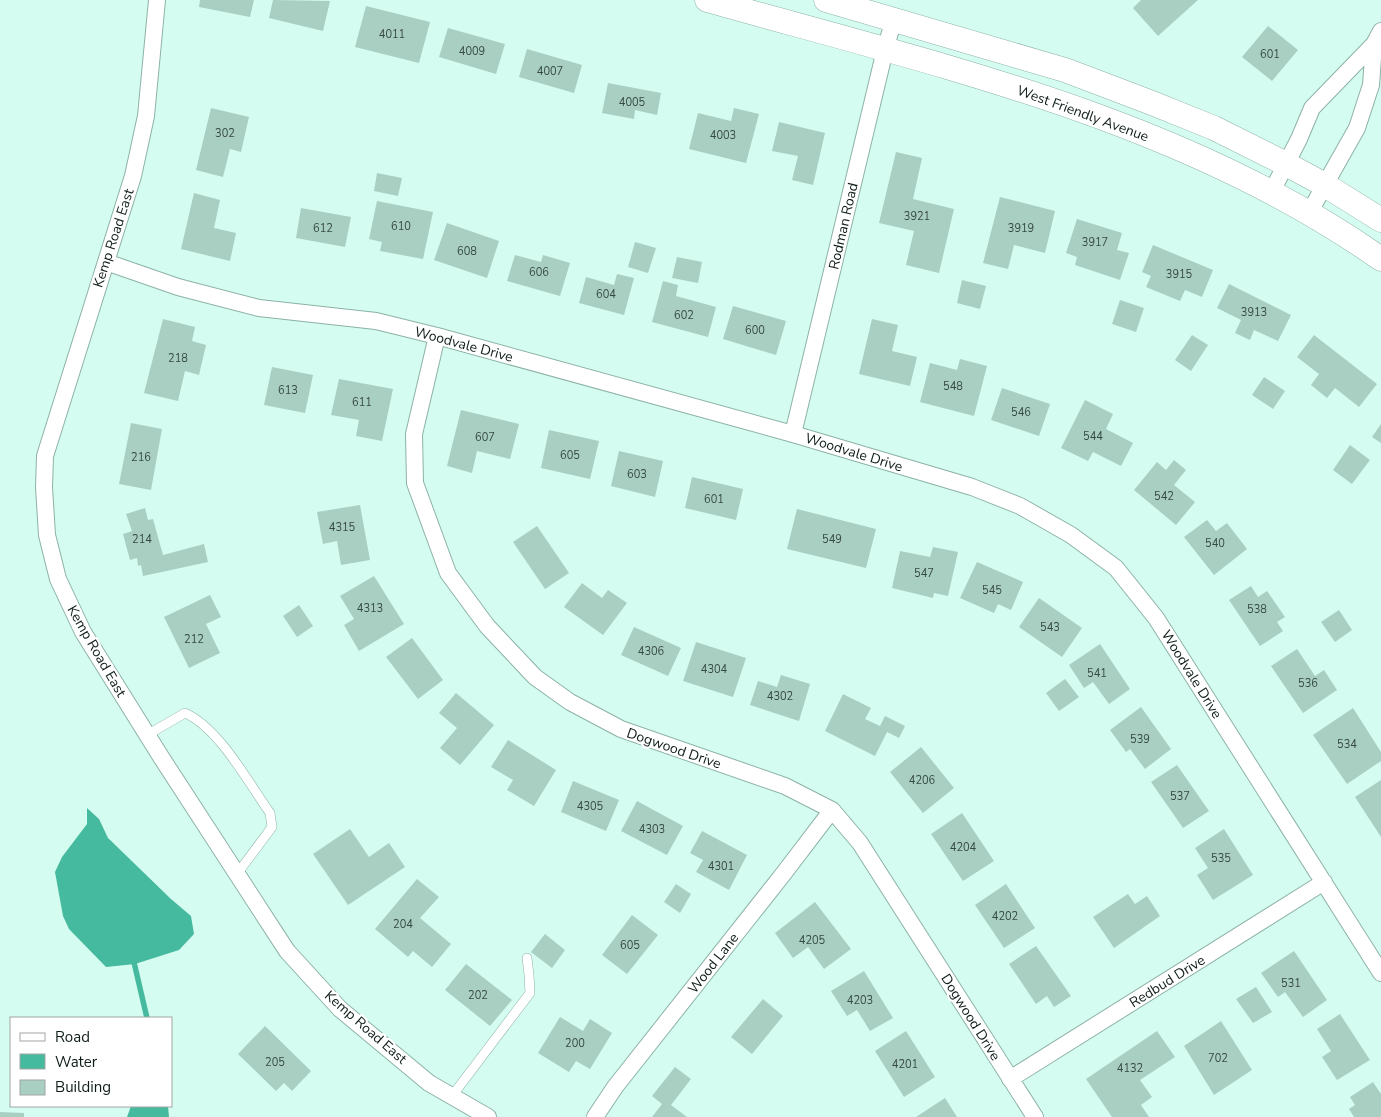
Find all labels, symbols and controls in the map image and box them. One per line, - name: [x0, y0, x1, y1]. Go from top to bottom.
- house number: 4011: [379, 27, 405, 42]
- house number: 4009: [459, 44, 485, 59]
- house number: 601: [1260, 47, 1280, 62]
- house number: 4007: [537, 64, 563, 79]
- street label: West Friendly Avenue: [1014, 81, 1151, 146]
- house number: 4005: [619, 95, 646, 110]
- house number: 302: [215, 126, 235, 141]
- house number: 4003: [710, 128, 736, 143]
- street label: Rodman Road: [824, 181, 863, 271]
- street label: Kemp Road East: [89, 186, 138, 290]
- house number: 3921: [904, 209, 930, 224]
- house number: 610: [391, 219, 411, 234]
- house number: 612: [313, 221, 333, 236]
- house number: 3919: [1008, 221, 1034, 236]
- house number: 3917: [1082, 235, 1108, 250]
- house number: 608: [457, 244, 477, 259]
- house number: 606: [529, 265, 549, 280]
- house number: 3915: [1166, 267, 1193, 282]
- house number: 604: [596, 287, 616, 302]
- house number: 3913: [1241, 305, 1267, 320]
- house number: 602: [674, 308, 694, 323]
- street label: Woodvale Drive: [413, 322, 515, 367]
- house number: 600: [745, 323, 765, 338]
- house number: 218: [168, 351, 188, 366]
- house number: 548: [943, 379, 963, 394]
- house number: 613: [278, 383, 298, 398]
- house number: 611: [352, 395, 372, 410]
- house number: 546: [1011, 405, 1031, 420]
- street label: Woodvale Drive: [803, 429, 905, 476]
- house number: 544: [1083, 429, 1103, 444]
- house number: 607: [475, 430, 495, 445]
- house number: 605: [560, 448, 580, 463]
- house number: 216: [131, 450, 151, 465]
- house number: 603: [627, 467, 647, 482]
- house number: 542: [1154, 489, 1174, 504]
- house number: 601: [704, 492, 724, 507]
- house number: 4315: [329, 520, 356, 535]
- house number: 214: [132, 532, 152, 547]
- house number: 549: [822, 532, 842, 547]
- house number: 540: [1205, 536, 1225, 551]
- house number: 547: [914, 566, 934, 581]
- house number: 545: [982, 583, 1002, 598]
- house number: 4313: [357, 601, 383, 616]
- street label: Kemp Road East: [63, 602, 131, 701]
- house number: 538: [1247, 602, 1267, 617]
- house number: 543: [1040, 620, 1060, 635]
- street label: Woodvale Drive: [1157, 626, 1226, 722]
- house number: 212: [184, 632, 204, 647]
- house number: 4306: [638, 644, 665, 659]
- house number: 4304: [701, 662, 728, 677]
- house number: 541: [1087, 666, 1107, 681]
- house number: 536: [1298, 676, 1318, 691]
- house number: 4302: [767, 689, 793, 704]
- street label: Dogwood Drive: [624, 723, 724, 774]
- house number: 539: [1130, 732, 1150, 747]
- house number: 534: [1337, 737, 1357, 752]
- house number: 4206: [909, 773, 936, 788]
- house number: 537: [1170, 789, 1190, 804]
- house number: 4305: [577, 799, 604, 814]
- house number: 4303: [639, 822, 665, 837]
- house number: 4204: [950, 840, 977, 855]
- house number: 535: [1211, 851, 1231, 866]
- house number: 4301: [708, 859, 734, 874]
- house number: 4202: [992, 909, 1018, 924]
- house number: 204: [393, 917, 413, 932]
- street label: Wood Lane: [684, 929, 743, 998]
- house number: 4205: [799, 933, 826, 948]
- house number: 605: [620, 938, 640, 953]
- street label: Redbud Drive: [1126, 951, 1209, 1012]
- street label: Dogwood Drive: [936, 970, 1005, 1064]
- house number: 531: [1281, 976, 1301, 991]
- street label: Kemp Road East: [321, 986, 411, 1068]
- house number: 202: [468, 988, 488, 1003]
- house number: 4203: [847, 993, 873, 1008]
- legend: [10, 1017, 172, 1107]
- text: Road: [55, 1027, 90, 1047]
- house number: 200: [565, 1036, 585, 1051]
- house number: 702: [1208, 1051, 1228, 1066]
- text: Water: [55, 1052, 98, 1072]
- house number: 205: [265, 1055, 285, 1070]
- house number: 4201: [892, 1057, 918, 1072]
- house number: 4132: [1117, 1061, 1143, 1076]
- text: Building: [55, 1077, 111, 1097]

